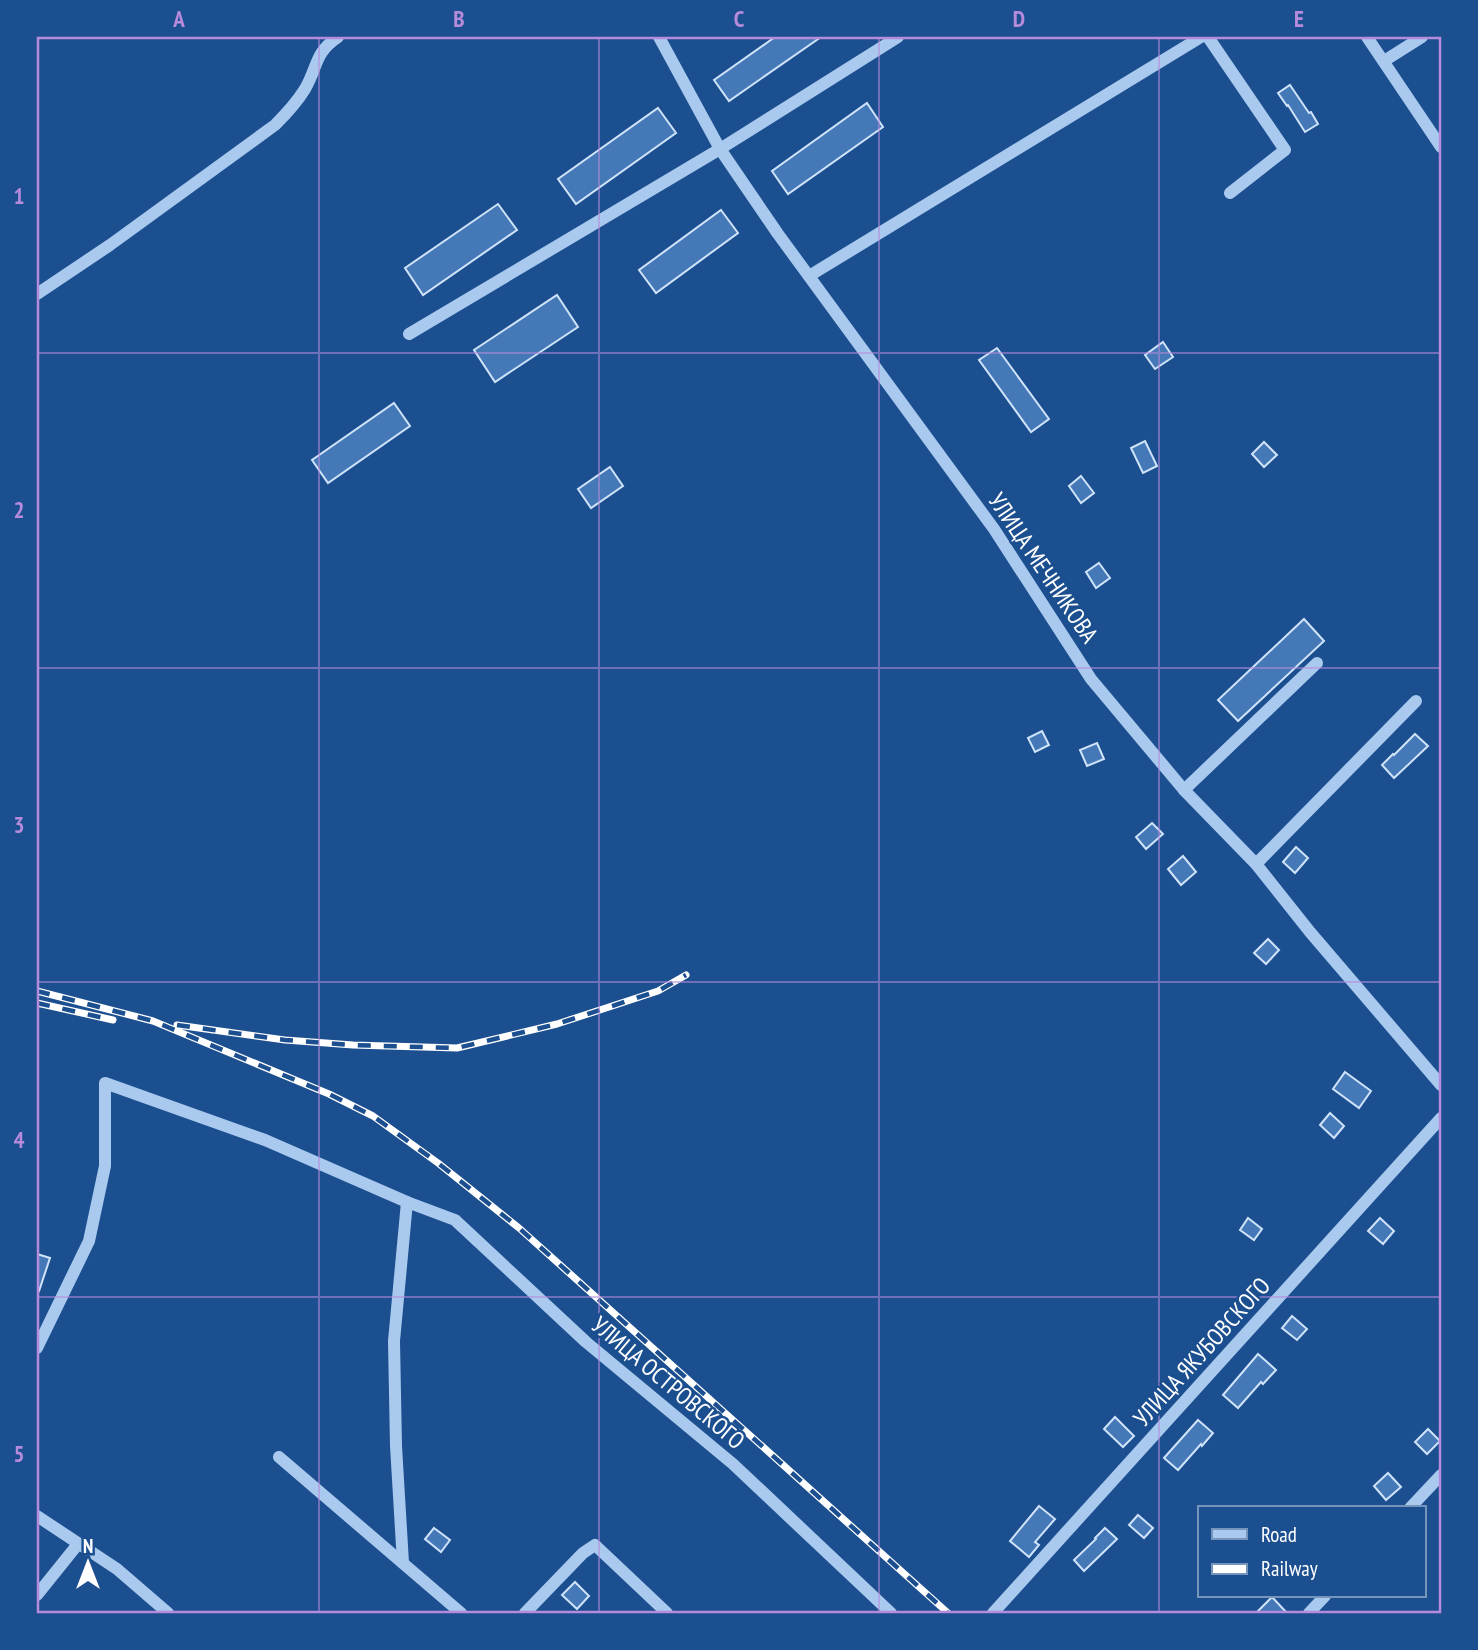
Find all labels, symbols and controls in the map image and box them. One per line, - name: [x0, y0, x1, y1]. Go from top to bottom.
- text: A: [172, 4, 185, 33]
- text: B: [453, 4, 465, 33]
- text: C: [734, 4, 745, 33]
- text: D: [1013, 4, 1025, 33]
- text: E: [1294, 4, 1304, 33]
- text: 1: [14, 181, 25, 210]
- street label: УЛИЦА МЕЧНИКОВА: [982, 487, 1106, 649]
- text: 2: [14, 495, 25, 524]
- text: 3: [14, 810, 25, 839]
- text: 4: [14, 1125, 25, 1154]
- street label: УЛИЦА ЯКУБОВСКОГО: [1127, 1271, 1277, 1433]
- street label: УЛИЦА ОСТРОВСКОГО: [585, 1309, 751, 1456]
- text: 5: [14, 1439, 25, 1468]
- legend: [1198, 1506, 1426, 1598]
- text: Road: [1261, 1521, 1297, 1548]
- north arrow: [52, 1528, 122, 1598]
- text: N: [83, 1534, 93, 1558]
- text: Railway: [1261, 1555, 1318, 1582]

